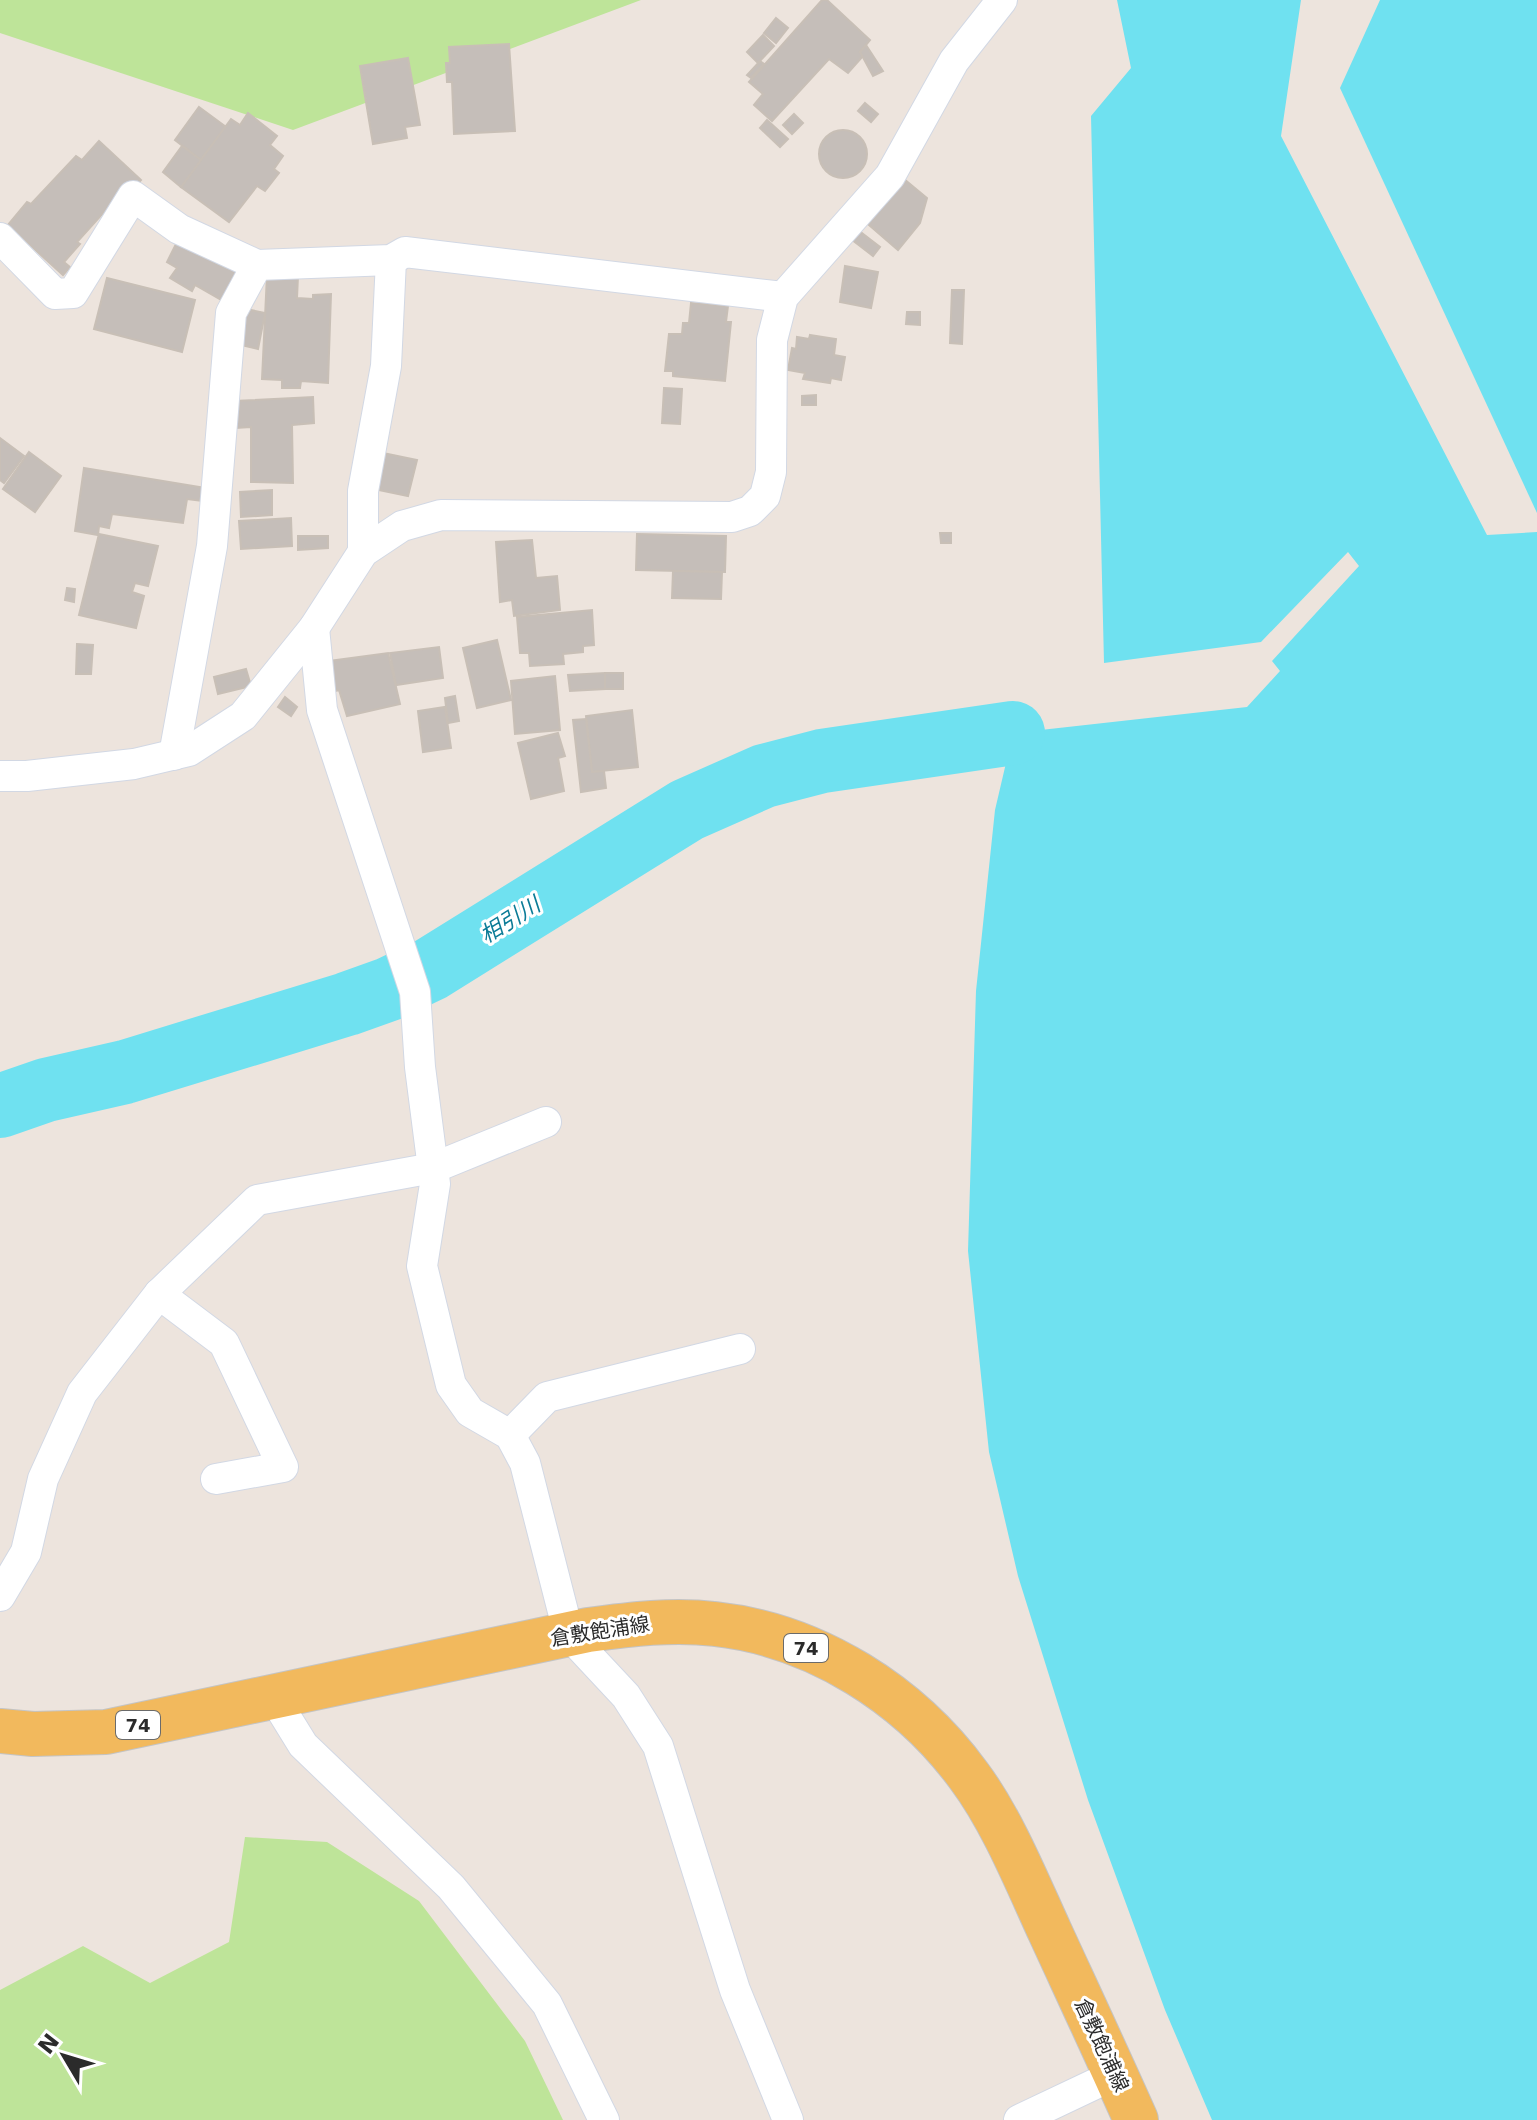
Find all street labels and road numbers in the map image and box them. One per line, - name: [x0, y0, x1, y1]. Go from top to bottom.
- street label: 倉敷飽浦線: [549, 1611, 651, 1651]
- road number: 74: [784, 1634, 828, 1662]
- road number: 74: [116, 1711, 160, 1739]
- street label: 倉敷飽浦線: [1070, 1995, 1134, 2095]

